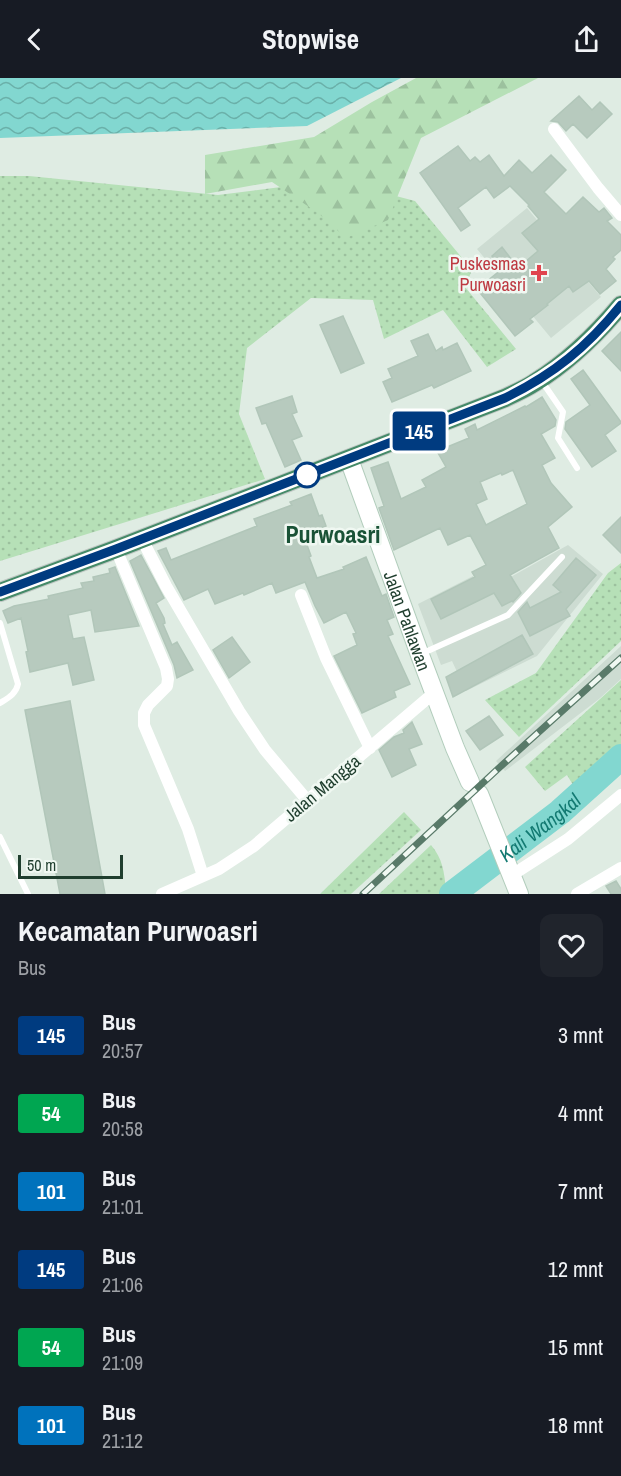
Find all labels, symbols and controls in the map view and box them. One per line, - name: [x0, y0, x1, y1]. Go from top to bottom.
- text: Stopwise: [262, 21, 359, 57]
- icon: back: [18, 23, 51, 56]
- icon: share: [570, 23, 603, 56]
- place label: Puskesmas Purwoasri: [450, 251, 526, 297]
- marker: Puskesmas Purwoasri: [530, 264, 548, 282]
- line badge: 145: [384, 412, 454, 450]
- text: 145: [405, 417, 433, 446]
- unlabelled marker: [294, 462, 320, 488]
- district label: Purwoasri: [285, 518, 381, 550]
- street label: Jalan Pahlawan: [378, 567, 437, 674]
- street label: Jalan Mangga: [278, 749, 366, 827]
- water label: Kali Wangkal: [493, 787, 586, 867]
- scale bar: [18, 852, 123, 880]
- text: 50 m: [27, 854, 56, 876]
- text: Kecamatan Purwoasri: [18, 912, 258, 950]
- button: heart: [540, 914, 603, 977]
- text: Bus: [18, 954, 46, 981]
- text: Bus: [102, 1007, 136, 1037]
- text: 3 mnt: [558, 1020, 603, 1050]
- text: 145: [37, 1021, 65, 1050]
- text: 20:57: [102, 1037, 143, 1064]
- text: Bus: [102, 1085, 136, 1115]
- text: 4 mnt: [558, 1098, 603, 1128]
- text: 54: [41, 1099, 61, 1128]
- text: 20:58: [102, 1115, 143, 1142]
- text: Bus: [102, 1163, 136, 1193]
- text: 7 mnt: [558, 1176, 603, 1206]
- text: 101: [37, 1177, 65, 1206]
- text: 21:01: [102, 1193, 143, 1220]
- text: Bus: [102, 1241, 136, 1271]
- text: 12 mnt: [548, 1254, 603, 1284]
- text: 145: [37, 1255, 65, 1284]
- text: 21:06: [102, 1271, 143, 1298]
- text: Bus: [102, 1319, 136, 1349]
- text: 15 mnt: [548, 1332, 603, 1362]
- text: 54: [41, 1333, 61, 1362]
- text: 21:09: [102, 1349, 143, 1376]
- text: Bus: [102, 1397, 136, 1427]
- text: 18 mnt: [548, 1410, 603, 1440]
- text: 101: [37, 1411, 65, 1440]
- text: 21:12: [102, 1427, 143, 1454]

